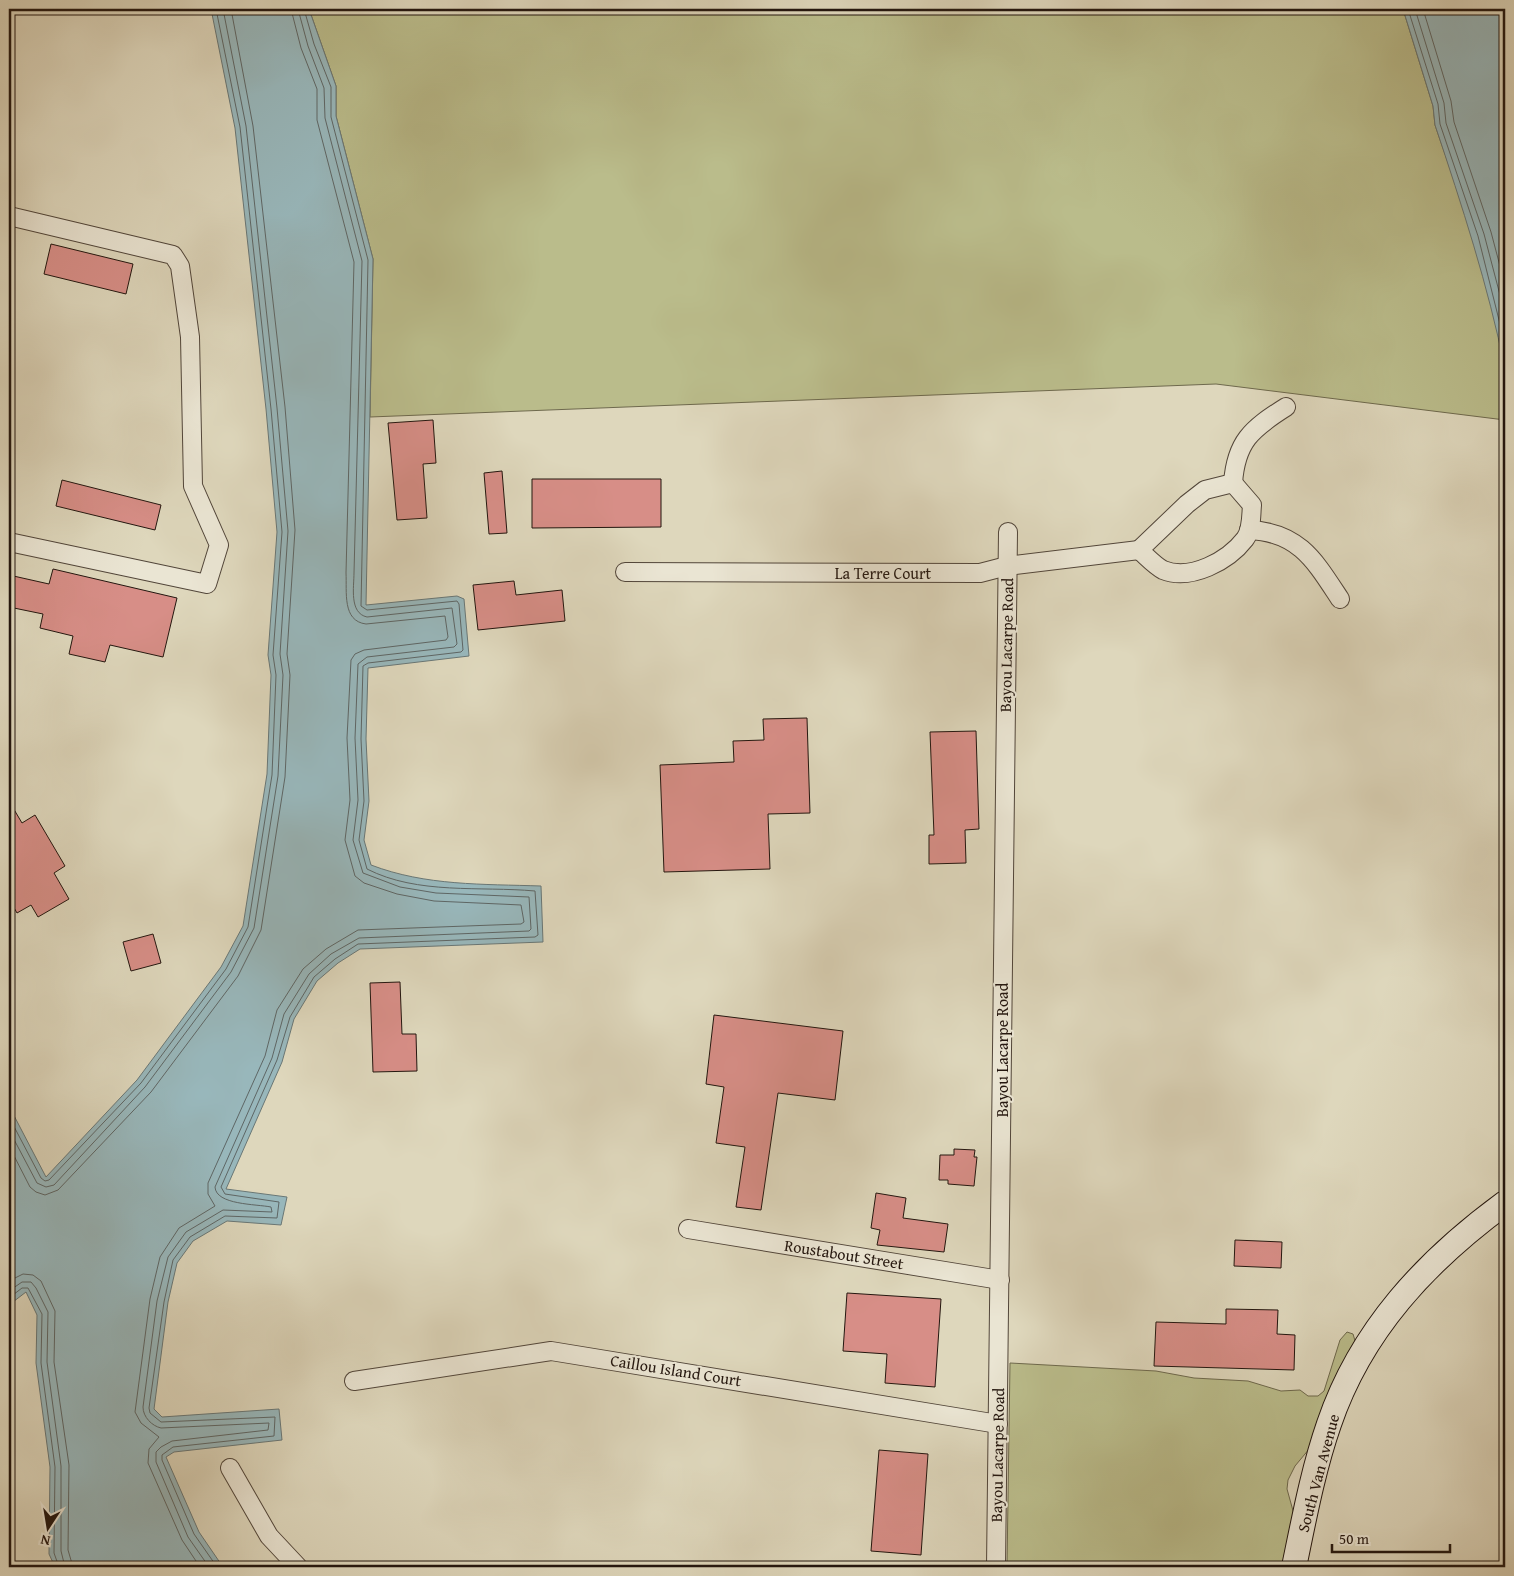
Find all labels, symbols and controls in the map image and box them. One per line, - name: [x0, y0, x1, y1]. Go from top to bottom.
- street label: La Terre Court: [835, 561, 932, 585]
- street label: Bayou Lacarpe Road: [993, 577, 1019, 712]
- street label: Bayou Lacarpe Road: [990, 982, 1014, 1117]
- street label: Roustabout Street: [783, 1233, 906, 1275]
- street label: Caillou Island Court: [609, 1348, 744, 1392]
- street label: Bayou Lacarpe Road: [984, 1387, 1010, 1522]
- street label: South Van Avenue: [1291, 1411, 1345, 1535]
- north arrow: [22, 1504, 72, 1554]
- scale bar: [1332, 1521, 1449, 1553]
- text: 50 m: [1339, 1528, 1370, 1549]
- text: N: [38, 1530, 52, 1551]

